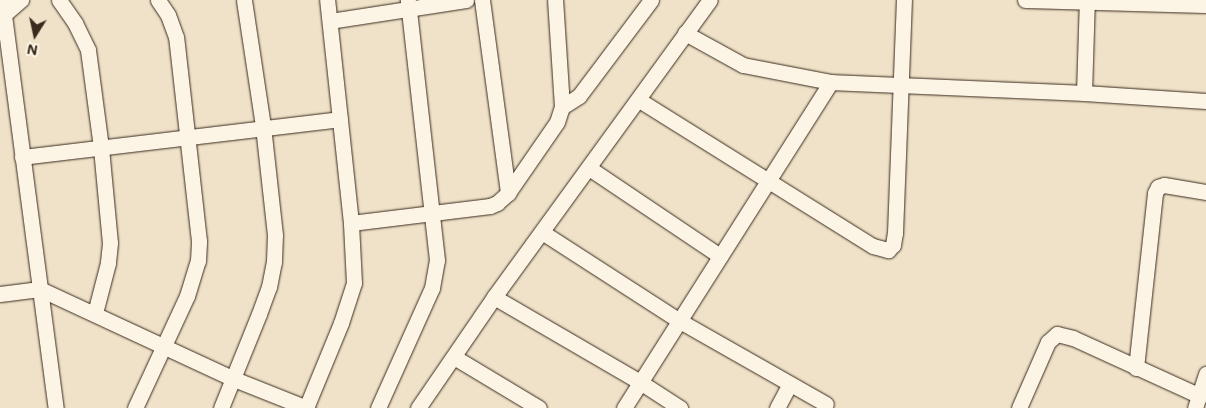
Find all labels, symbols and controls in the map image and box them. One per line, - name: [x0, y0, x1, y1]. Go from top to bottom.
- north arrow: [10, 10, 60, 60]
- text: N: [25, 40, 39, 61]

